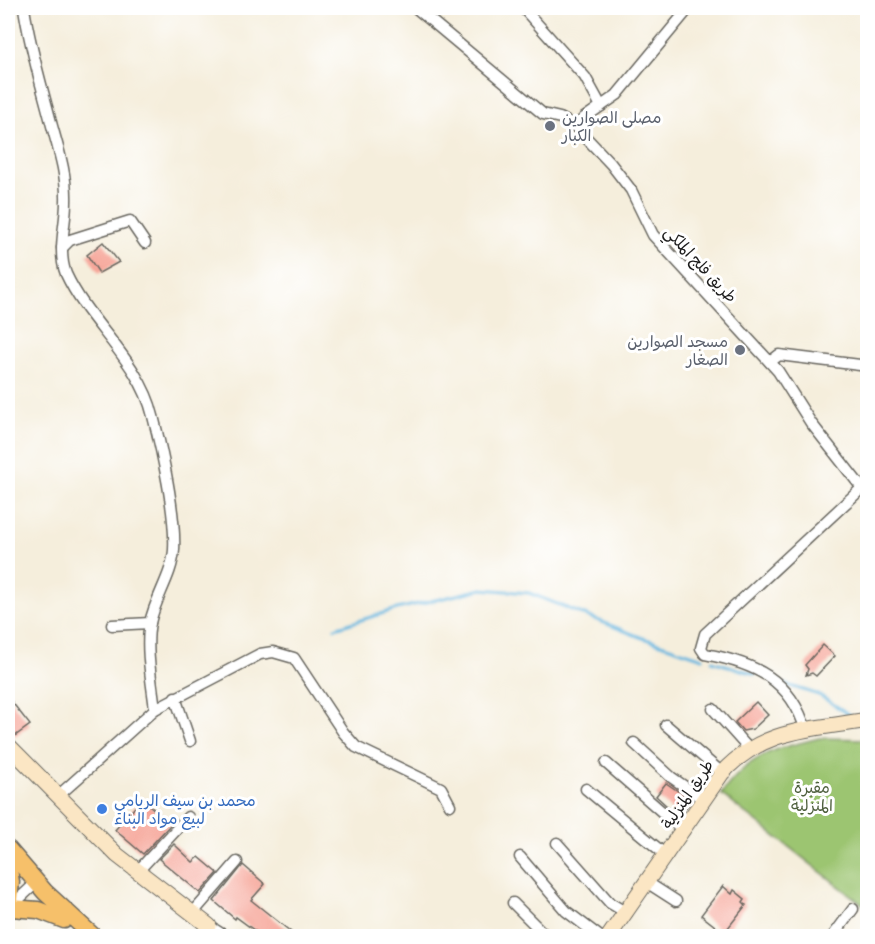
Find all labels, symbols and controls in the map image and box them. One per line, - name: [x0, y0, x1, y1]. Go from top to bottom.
- place label: مصلى الصوارين الكبار: [560, 111, 661, 148]
- marker: مصلى الصوارين الكبار: [543, 119, 557, 133]
- street label: طريق فلج الملكي: [657, 224, 739, 310]
- place label: مسجد الصوارين الصغار: [627, 335, 728, 372]
- marker: مسجد الصوارين الصغار: [733, 343, 747, 357]
- street label: طريق المنزلية: [659, 757, 720, 834]
- park label: مقبرة المنزلية: [791, 781, 833, 818]
- place label: محمد بن سيف الريامي لبيع مواد البناء: [114, 794, 256, 831]
- marker: محمد بن سيف الريامي لبيع مواد البناء: [95, 802, 109, 816]

